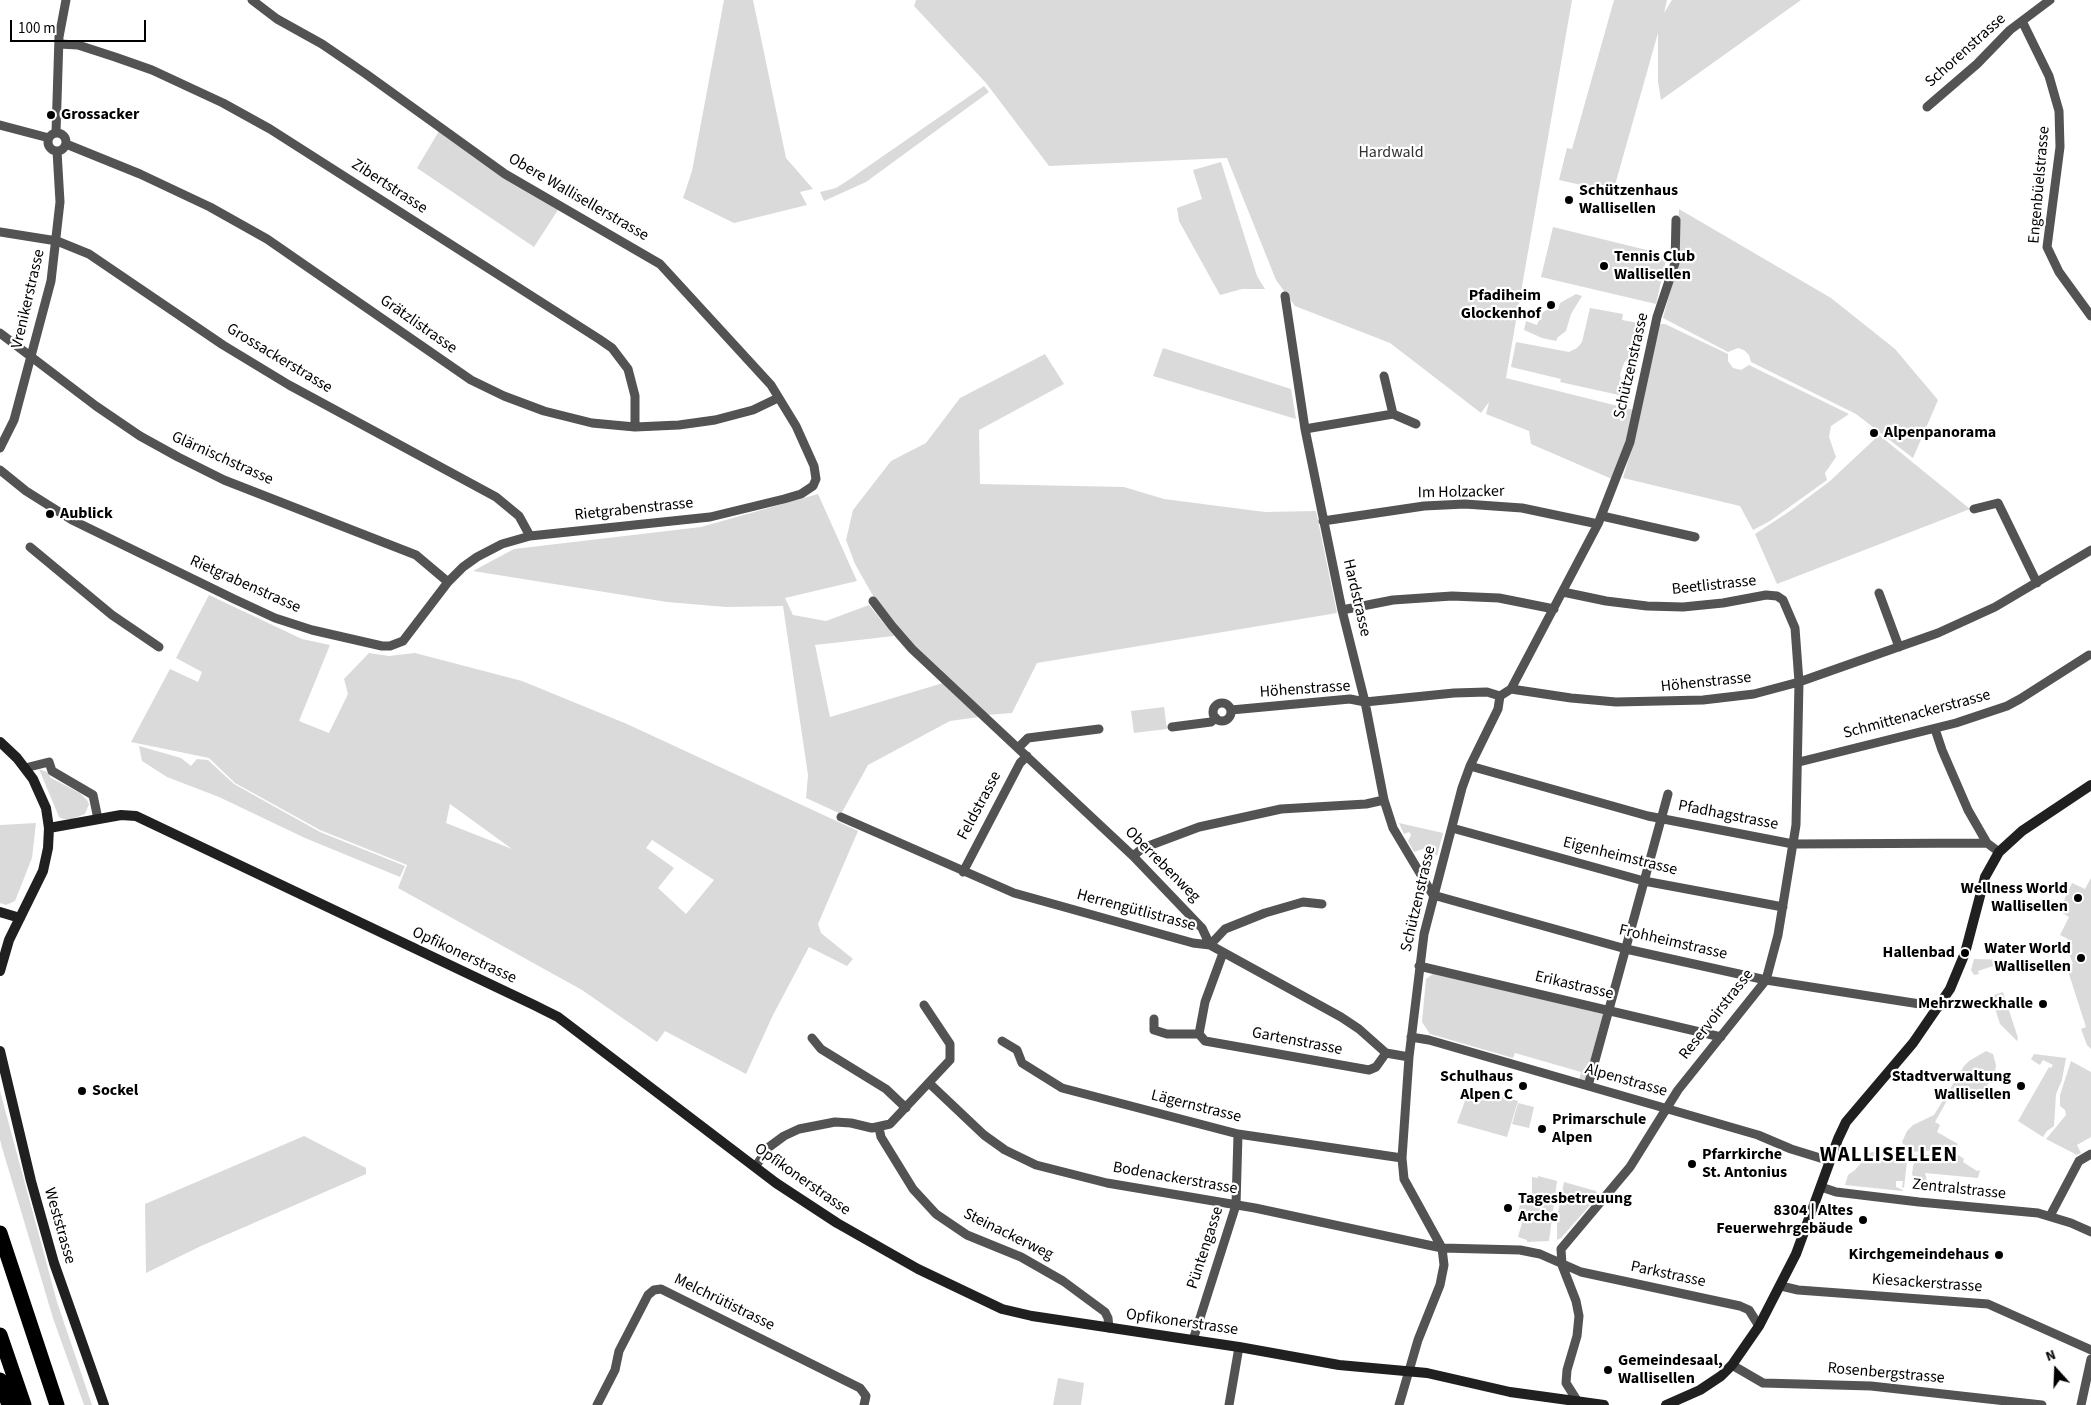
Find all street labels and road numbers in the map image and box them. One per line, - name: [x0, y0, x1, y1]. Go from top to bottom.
- street label: Schorenstrasse: [1922, 10, 2010, 92]
- street label: Engenbüelstrasse: [2025, 126, 2055, 244]
- street label: Obere Wallisellerstrasse: [504, 150, 652, 246]
- street label: Zibertstrasse: [347, 155, 431, 219]
- street label: Vrenikerstrasse: [8, 247, 50, 351]
- street label: Grätzlistrasse: [376, 291, 460, 359]
- street label: Schützenstrasse: [1610, 311, 1654, 421]
- street label: Grossackerstrasse: [223, 320, 335, 398]
- street label: Glärnischstrasse: [168, 428, 276, 490]
- street label: Im Holzacker: [1417, 483, 1505, 503]
- street label: Rietgrabenstrasse: [574, 494, 694, 526]
- street label: Rietgrabenstrasse: [187, 552, 303, 618]
- street label: Hardstrasse: [1338, 557, 1374, 639]
- street label: Beetlistrasse: [1671, 572, 1757, 600]
- street label: Höhenstrasse: [1660, 669, 1752, 697]
- street label: Höhenstrasse: [1259, 677, 1351, 703]
- street label: Schmittenackerstrasse: [1841, 686, 1993, 744]
- street label: Feldstrasse: [954, 768, 1006, 844]
- street label: Pfadhagstrasse: [1676, 797, 1780, 835]
- street label: Oberrebenweg: [1120, 823, 1204, 907]
- street label: Eigenheimstrasse: [1561, 834, 1679, 880]
- street label: Schützenstrasse: [1397, 844, 1441, 954]
- street label: Herrengütlistrasse: [1074, 886, 1198, 936]
- street label: Frohheimstrasse: [1617, 921, 1729, 965]
- street label: Opfikonerstrasse: [409, 923, 519, 989]
- street label: Reservoirstrasse: [1676, 966, 1758, 1064]
- street label: Erikastrasse: [1533, 968, 1615, 1004]
- street label: Gartenstrasse: [1250, 1024, 1344, 1060]
- street label: Alpenstrasse: [1583, 1060, 1669, 1102]
- street label: Lägernstrasse: [1149, 1087, 1243, 1127]
- street label: Opfikonerstrasse: [750, 1140, 854, 1220]
- street label: Bodenackerstrasse: [1111, 1159, 1239, 1199]
- street label: Zentralstrasse: [1911, 1176, 2007, 1204]
- street label: Weststrasse: [39, 1186, 79, 1266]
- street label: Püntengasse: [1184, 1204, 1228, 1292]
- street label: Steinackerweg: [960, 1205, 1056, 1265]
- street label: Parkstrasse: [1629, 1258, 1707, 1292]
- street label: Melchrütistrasse: [671, 1270, 777, 1336]
- street label: Kiesackerstrasse: [1871, 1271, 1983, 1297]
- street label: Opfikonerstrasse: [1125, 1306, 1239, 1340]
- street label: Rosenbergstrasse: [1827, 1359, 1945, 1389]

